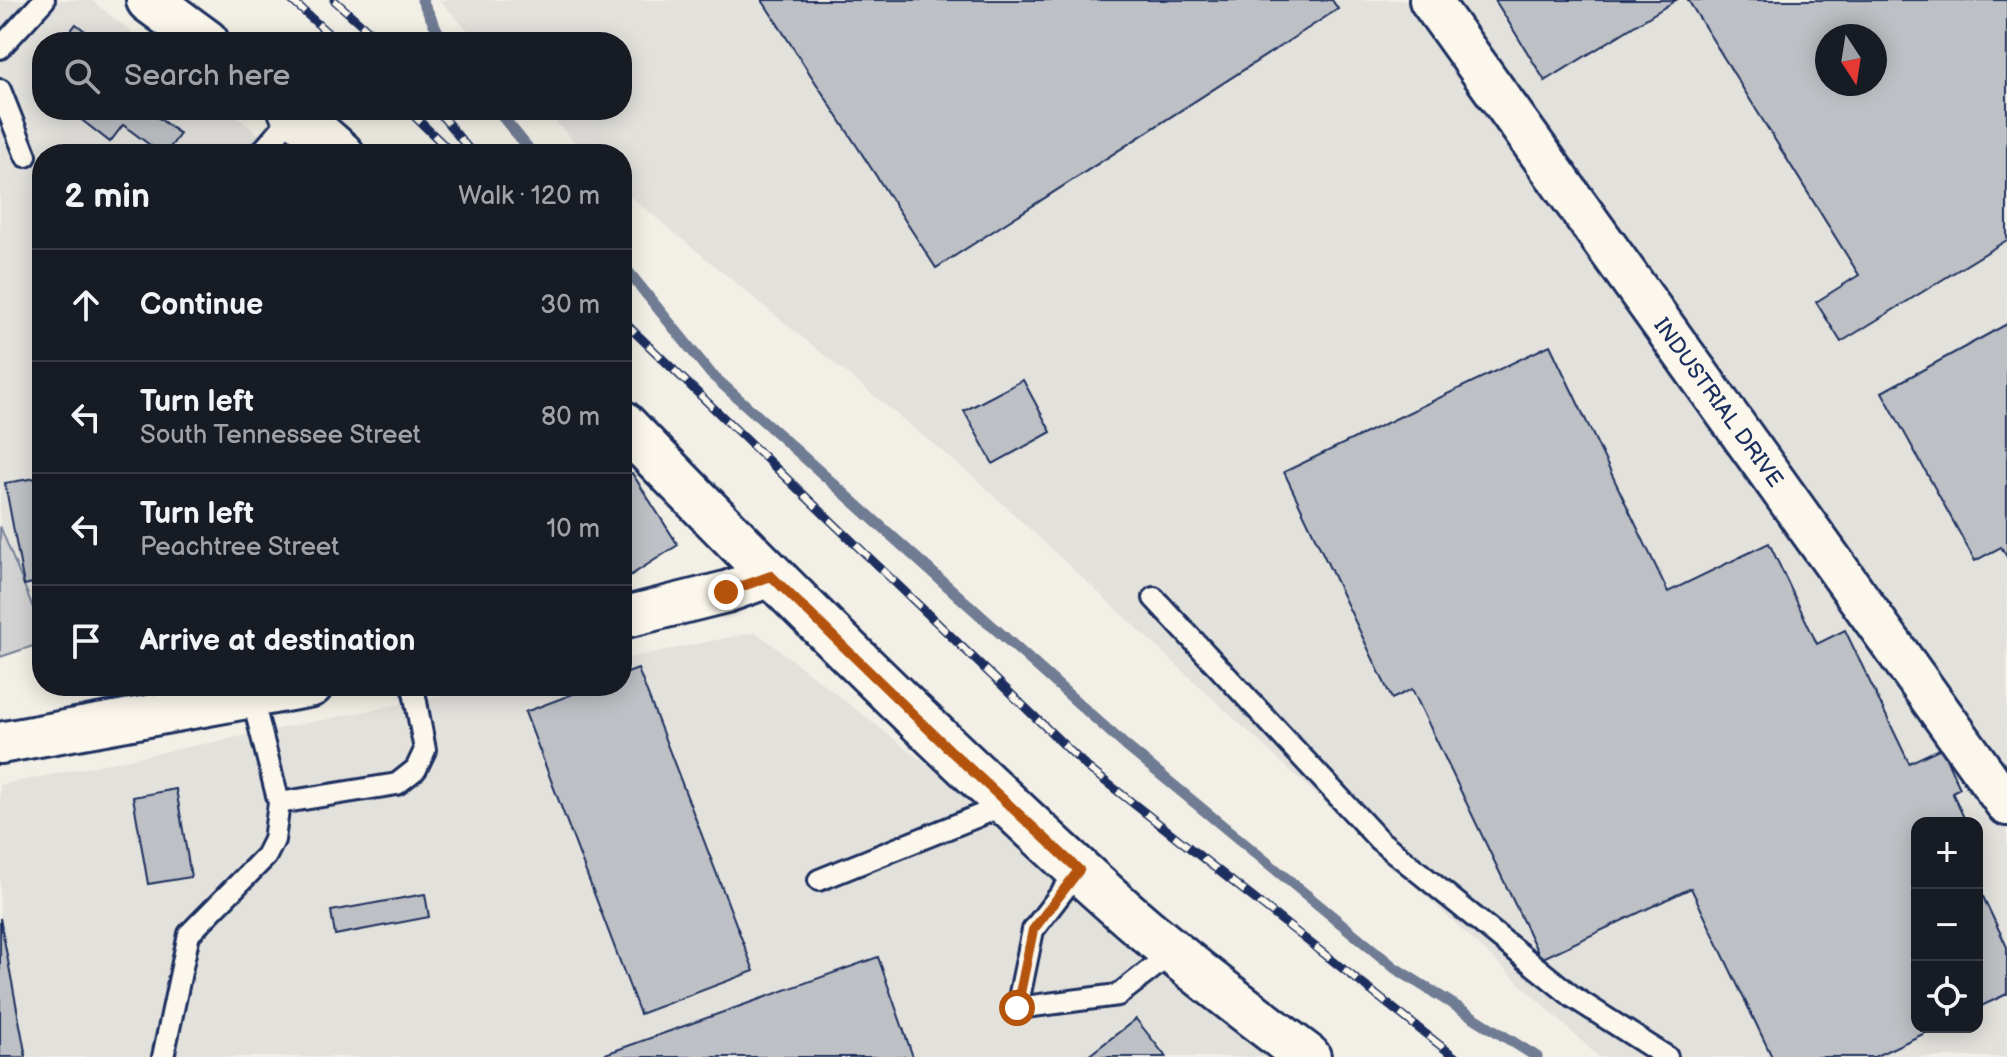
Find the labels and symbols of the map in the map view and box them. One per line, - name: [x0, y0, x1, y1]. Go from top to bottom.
- north arrow: [1815, 24, 1887, 96]
- street label: INDUSTRIAL DRIVE: [1647, 313, 1789, 493]
- route end: [708, 574, 744, 610]
- route start: [999, 990, 1035, 1026]

